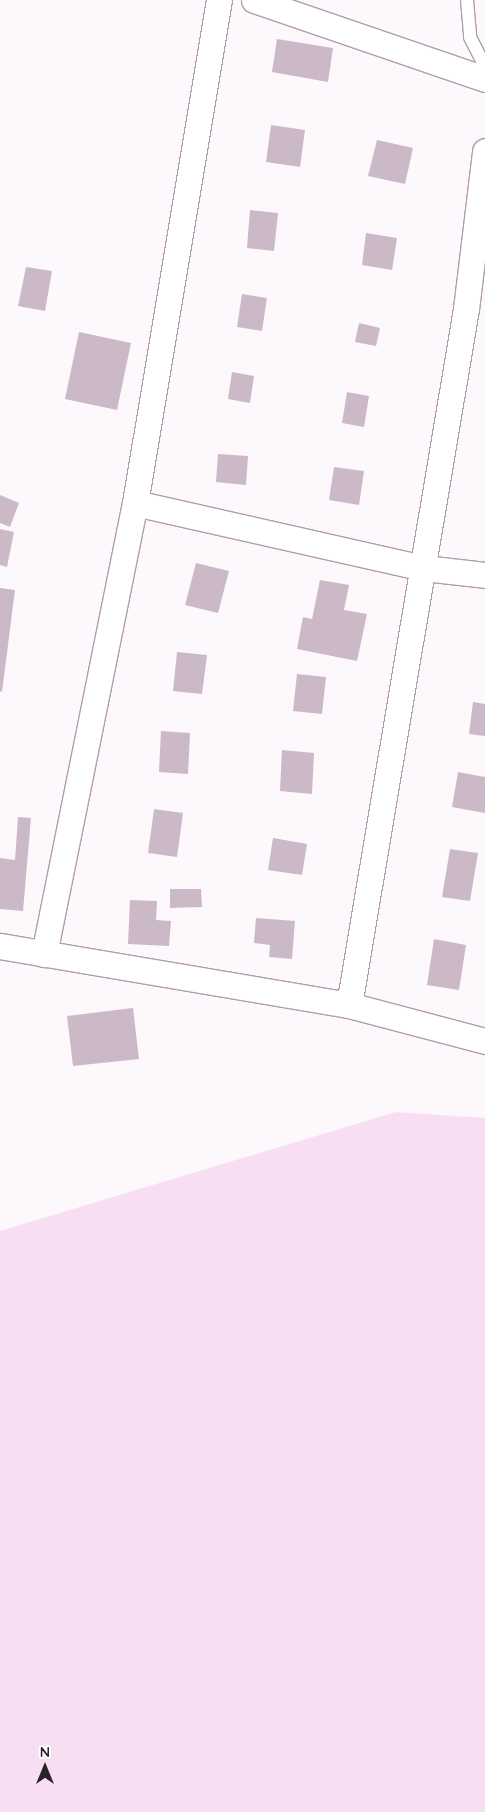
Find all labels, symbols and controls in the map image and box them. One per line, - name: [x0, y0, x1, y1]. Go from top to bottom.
- north arrow: [20, 1742, 70, 1792]
- text: N: [40, 1743, 50, 1761]

